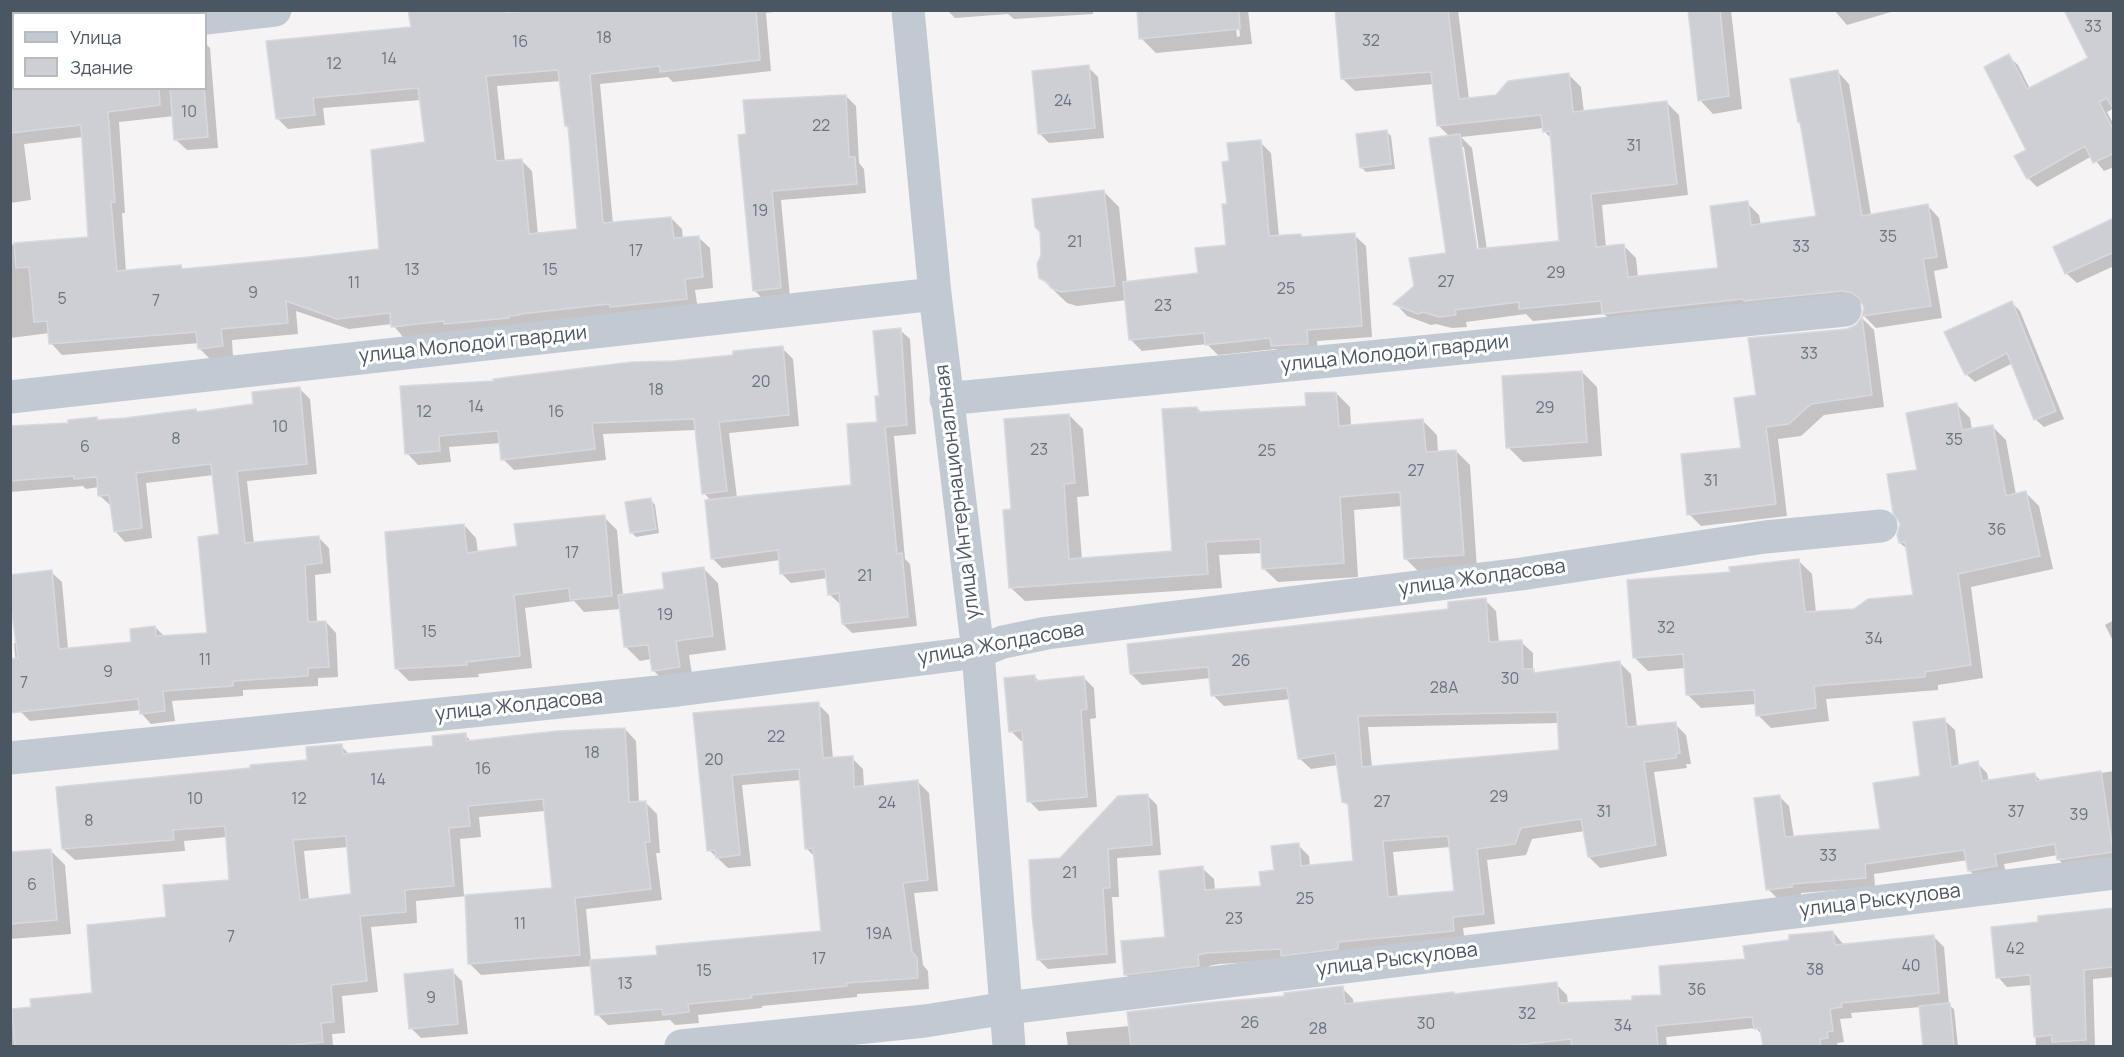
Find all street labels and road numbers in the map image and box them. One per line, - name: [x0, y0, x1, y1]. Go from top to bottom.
- street label: улица Молодой гвардии: [358, 321, 588, 369]
- street label: улица Молодой гвардии: [1280, 330, 1510, 378]
- street label: улица Интернациональная: [930, 363, 986, 621]
- street label: улица Жолдасова: [1397, 554, 1567, 602]
- street label: улица Жолдасова: [916, 618, 1086, 670]
- street label: улица Жолдасова: [434, 685, 604, 727]
- street label: улица Рыскулова: [1798, 879, 1962, 923]
- street label: улица Рыскулова: [1315, 938, 1479, 982]

